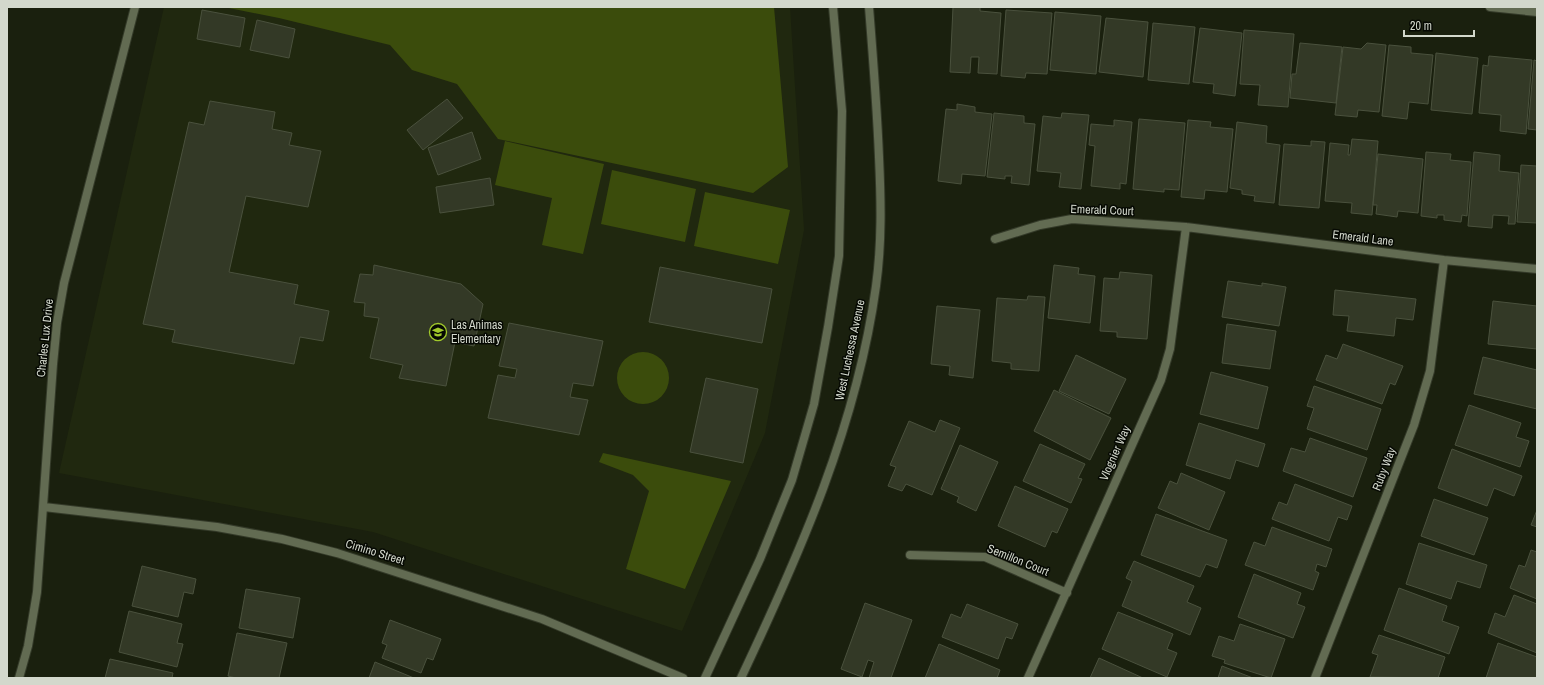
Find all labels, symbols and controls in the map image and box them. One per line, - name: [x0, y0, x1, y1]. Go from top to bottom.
- scale bar: [1404, 12, 1474, 38]
- text: 20 m: [1410, 18, 1432, 34]
- street label: Emerald Court: [1070, 201, 1134, 219]
- street label: Emerald Lane: [1332, 226, 1394, 250]
- street label: Charles Lux Drive: [33, 298, 57, 378]
- street label: West Luchessa Avenue: [832, 298, 868, 402]
- place label: Las Animas Elementary: [451, 317, 503, 347]
- school or university icon: Las Animas Elementary: [428, 322, 448, 342]
- street label: Vlognier Way: [1096, 423, 1134, 483]
- street label: Ruby Way: [1368, 445, 1400, 493]
- street label: Cimino Street: [344, 535, 407, 569]
- street label: Semillon Court: [985, 540, 1051, 580]

